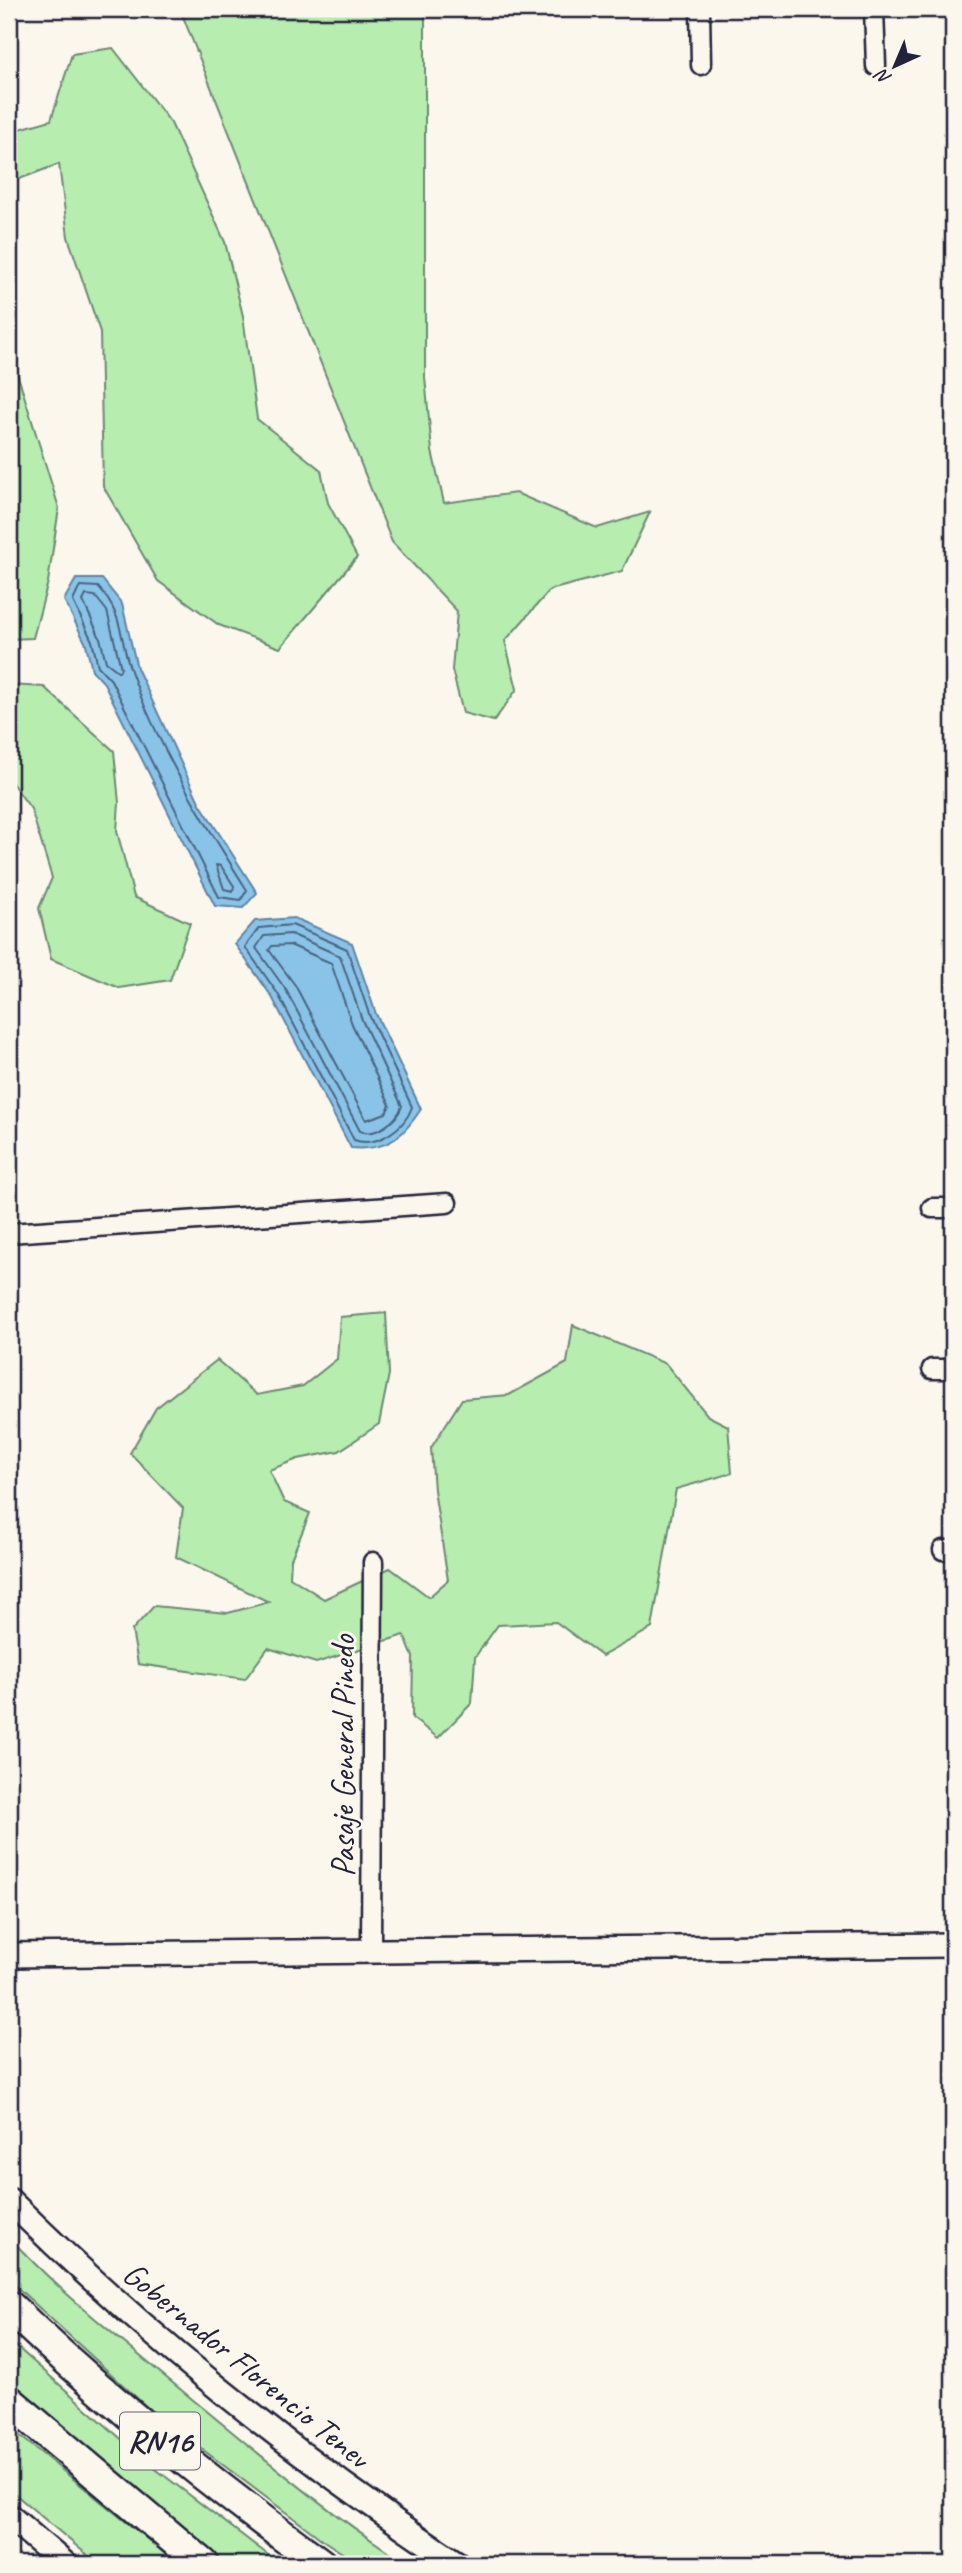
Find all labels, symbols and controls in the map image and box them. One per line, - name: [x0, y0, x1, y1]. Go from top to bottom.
- north arrow: [860, 32, 930, 102]
- text: N: [869, 63, 896, 90]
- street label: Pasaje General Pinedo: [322, 1634, 364, 1877]
- street label: Gobernador Florencio Tenev: [114, 2252, 381, 2479]
- road number: RN16: [120, 2412, 200, 2470]

